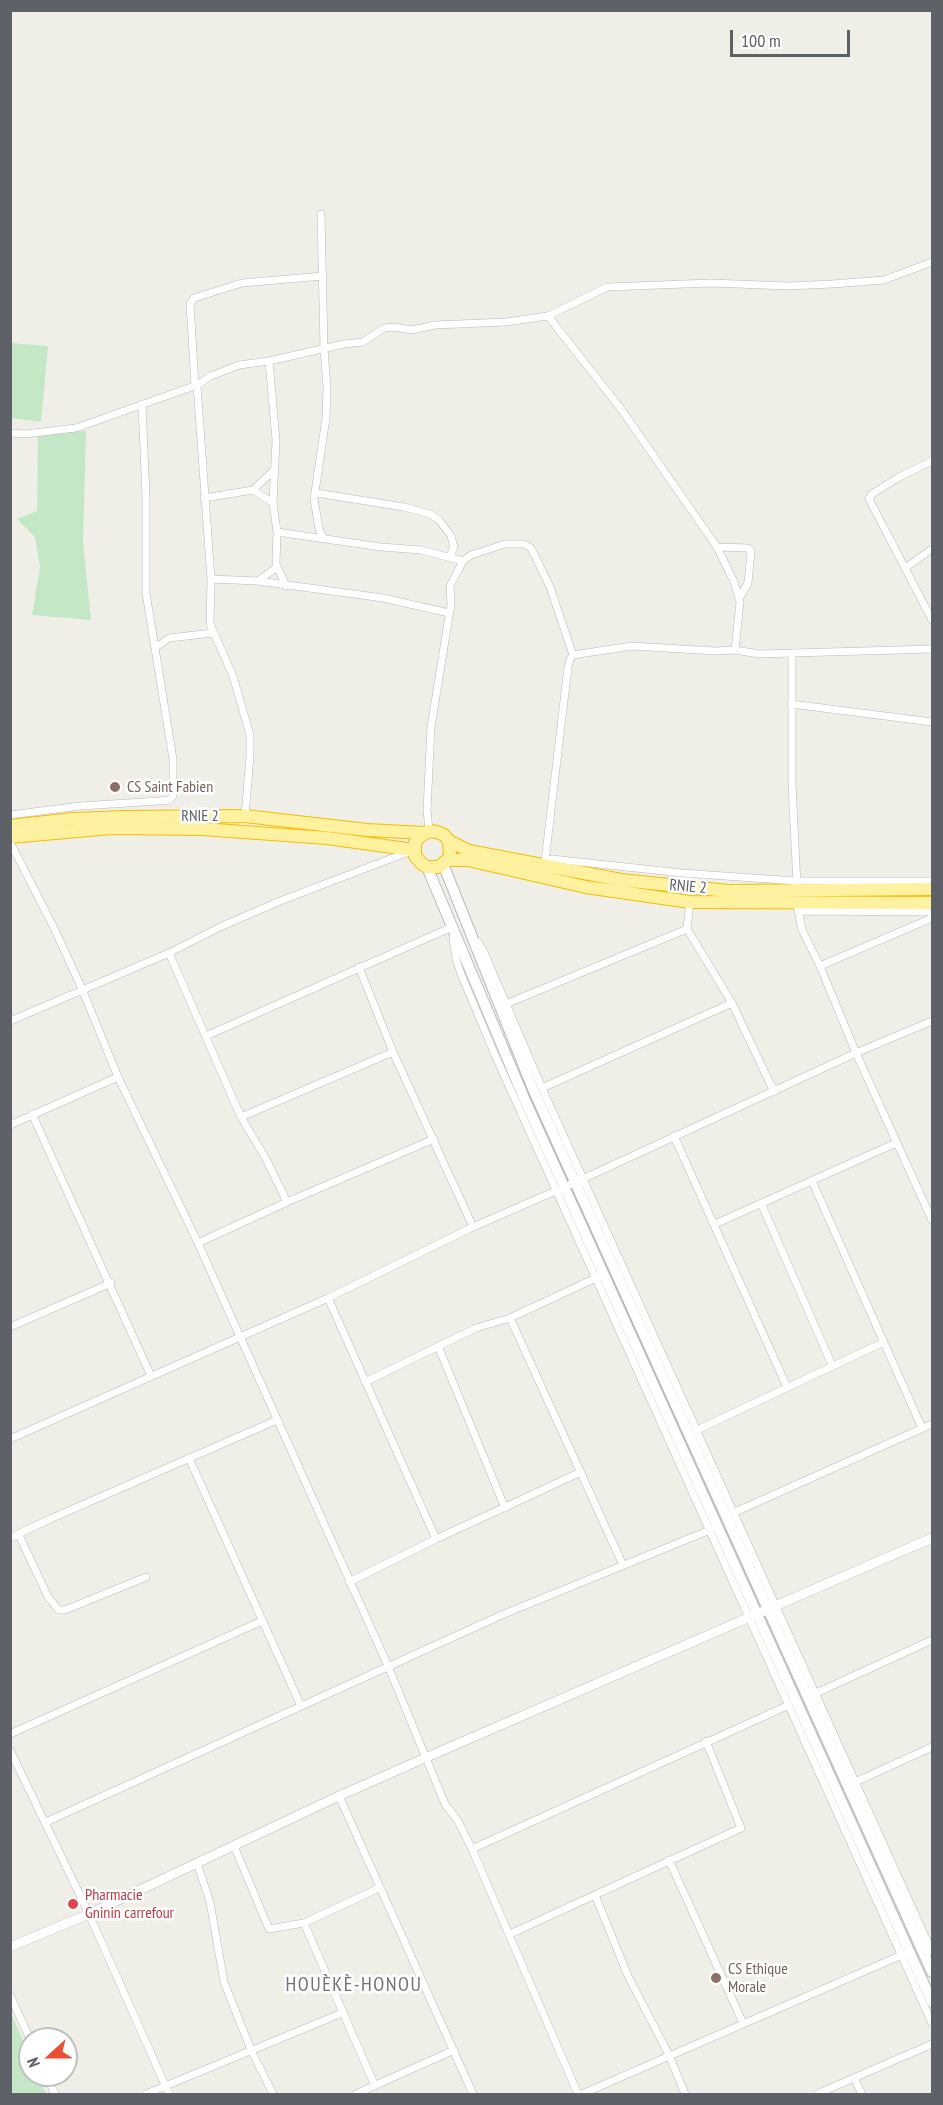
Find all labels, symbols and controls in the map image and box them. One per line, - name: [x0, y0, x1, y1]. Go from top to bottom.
- scale bar: [733, 18, 853, 56]
- text: 100 m: [741, 29, 781, 52]
- place label: CS Saint Fabien: [127, 777, 213, 797]
- marker: CS Saint Fabien: [108, 780, 122, 794]
- street label: RNIE 2: [181, 806, 219, 826]
- street label: RNIE 2: [668, 876, 708, 898]
- place label: Pharmacie Gninin carrefour: [85, 1885, 174, 1923]
- marker: Pharmacie Gninin carrefour: [66, 1897, 80, 1911]
- place label: CS Ethique Morale: [728, 1959, 788, 1997]
- marker: CS Ethique Morale: [709, 1971, 723, 1985]
- district label: HOUÈKÈ-HONOU: [286, 1973, 422, 1997]
- north arrow: [18, 2027, 78, 2087]
- text: N: [22, 2055, 44, 2070]

